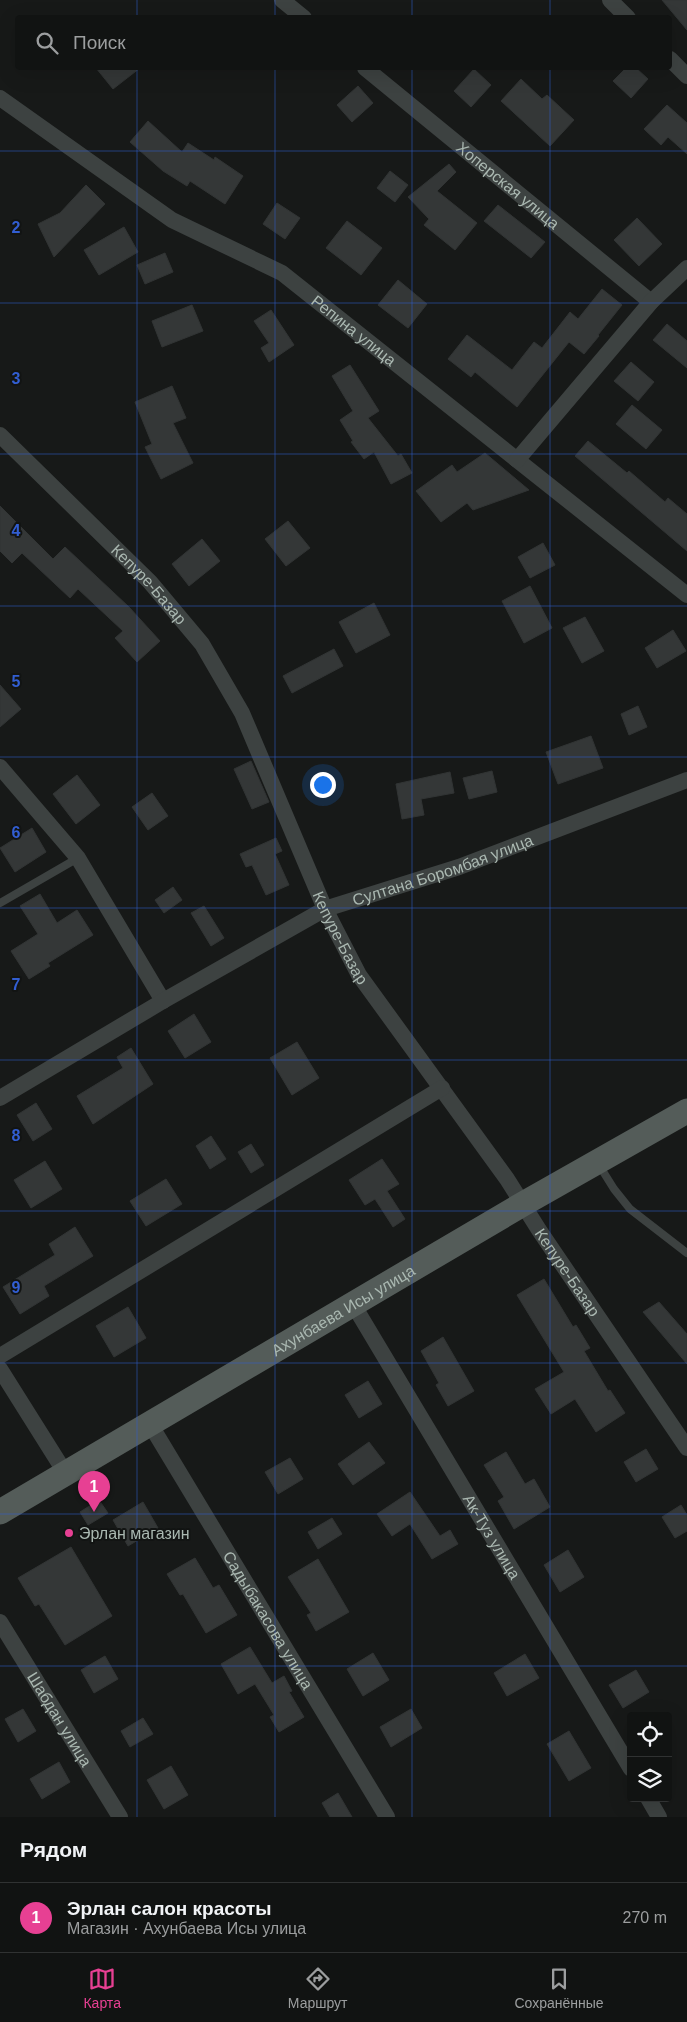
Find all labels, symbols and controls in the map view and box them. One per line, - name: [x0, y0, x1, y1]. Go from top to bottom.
- search box: [15, 15, 672, 70]
- icon: search: [33, 29, 61, 57]
- text: Поиск: [73, 32, 126, 53]
- street label: Хоперская улица: [454, 138, 563, 232]
- text: 2: [12, 219, 21, 236]
- street label: Репина улица: [309, 292, 400, 369]
- text: 3: [12, 370, 21, 387]
- text: 4: [12, 522, 21, 539]
- street label: Кепуре-Базар: [108, 541, 190, 627]
- text: 5: [12, 673, 21, 690]
- your location: [310, 772, 336, 798]
- text: 6: [12, 824, 21, 841]
- street label: Султана Боромбая улица: [350, 831, 535, 908]
- street label: Кепуре-Базар: [310, 888, 371, 988]
- text: 7: [12, 976, 21, 993]
- text: 8: [12, 1127, 21, 1144]
- street label: Кепуре-Базар: [532, 1225, 603, 1319]
- street label: Ахунбаева Исы улица: [268, 1261, 418, 1359]
- text: 9: [12, 1279, 21, 1296]
- pin: 1: [78, 1471, 110, 1512]
- street label: Ак-Туз улица: [460, 1491, 524, 1582]
- place label: Эрлан магазин: [79, 1525, 190, 1542]
- marker: Эрлан магазин: [63, 1527, 75, 1539]
- street label: Садыбакасова улица: [220, 1548, 316, 1692]
- street label: Шабдан улица: [24, 1669, 95, 1769]
- map controls: [627, 1712, 672, 1802]
- button: locate: [627, 1712, 672, 1757]
- button: layers: [627, 1757, 672, 1802]
- text: Рядом: [20, 1838, 87, 1861]
- text: Эрлан салон красоты: [67, 1898, 272, 1919]
- text: 1: [32, 1909, 40, 1926]
- text: 270 m: [623, 1909, 667, 1926]
- text: Магазин · Ахунбаева Исы улица: [67, 1920, 306, 1937]
- tab: Карта: [83, 1965, 121, 2011]
- tab: Маршрут: [288, 1965, 348, 2011]
- tab: Сохранённые: [514, 1965, 604, 2011]

